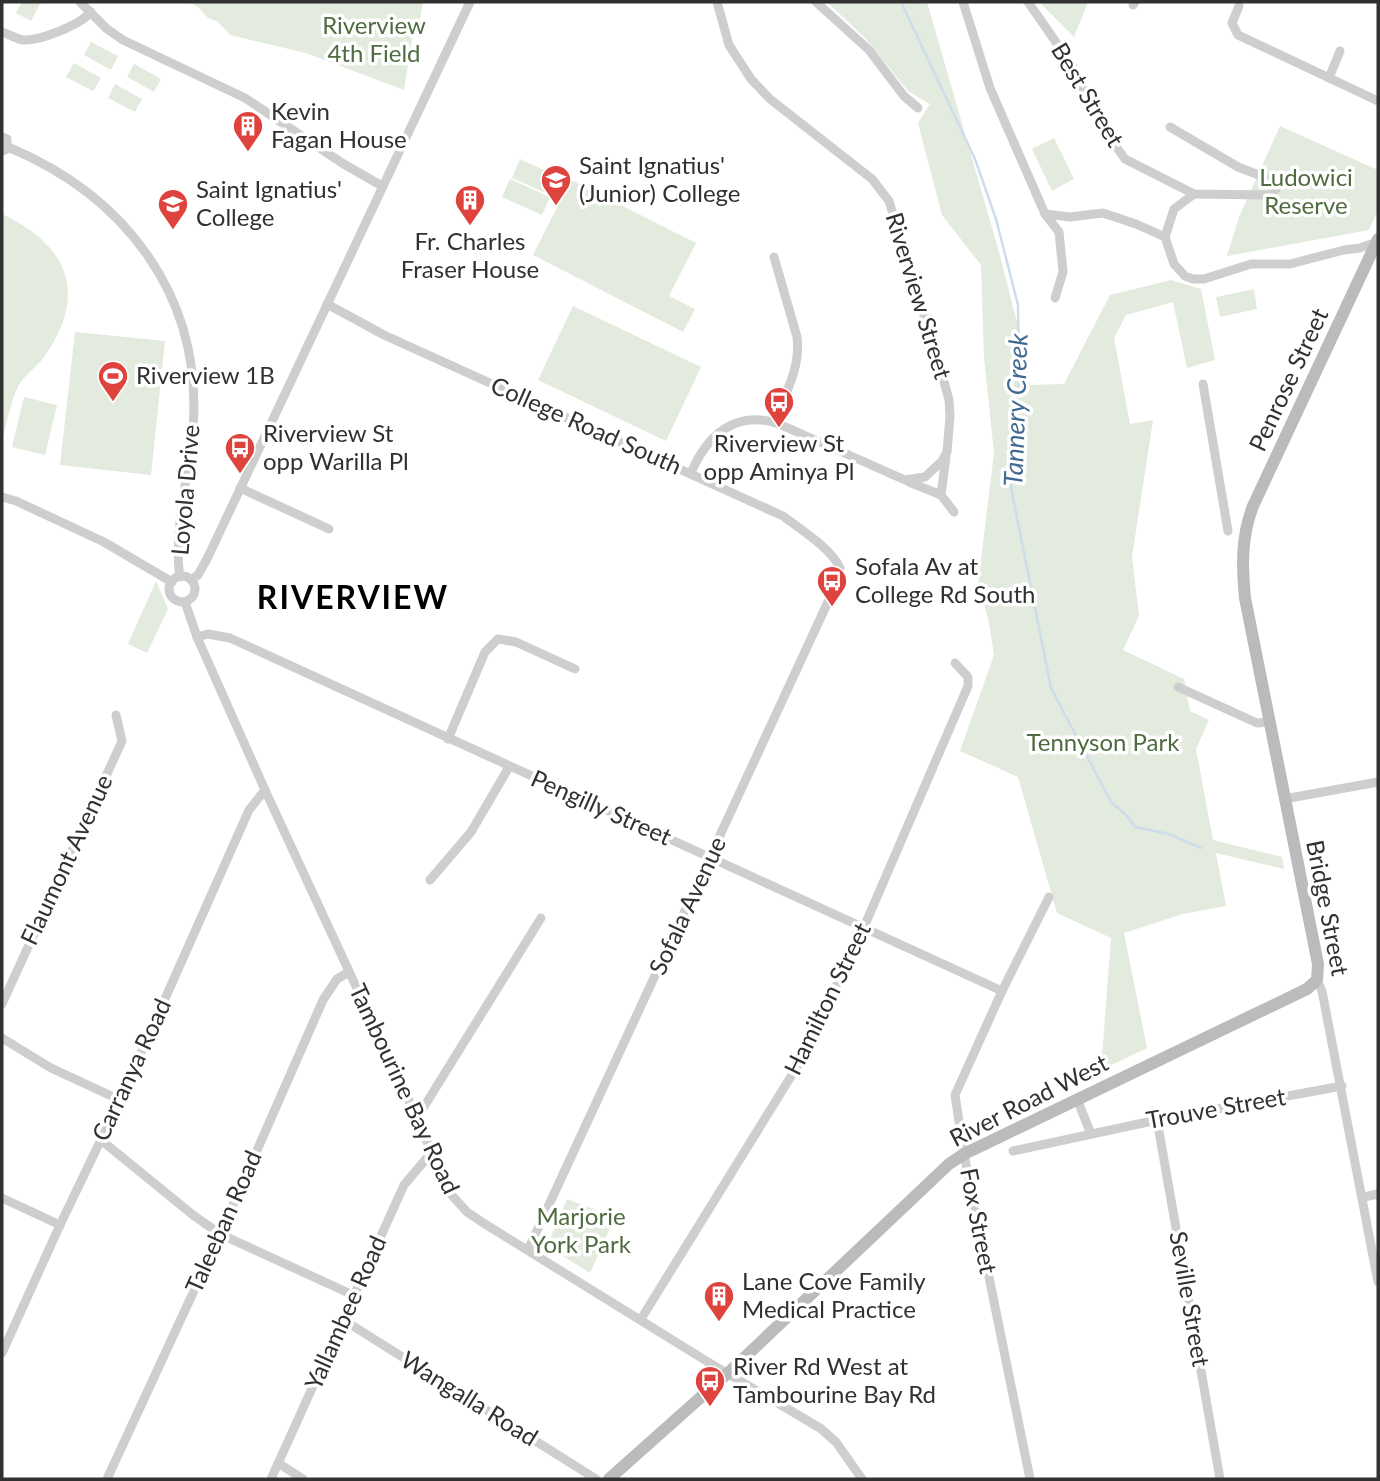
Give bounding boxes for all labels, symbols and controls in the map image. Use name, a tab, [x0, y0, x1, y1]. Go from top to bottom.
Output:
park label: Riverview 4th Field	[322, 10, 426, 67]
street label: Best Street	[1046, 37, 1131, 152]
place label: Kevin Fagan House	[271, 96, 407, 153]
building icon: Kevin Fagan House	[231, 109, 265, 153]
place label: Saint Ignatius' (Junior) College	[579, 150, 741, 207]
park label: Ludowici Reserve	[1259, 162, 1353, 219]
school or university icon: Saint Ignatius' (Junior) College	[539, 163, 573, 207]
place label: Saint Ignatius' College	[196, 174, 342, 231]
building icon: Fr. Charles Fraser House	[453, 183, 487, 227]
school or university icon: Saint Ignatius' College	[156, 187, 190, 231]
street label: Riverview Street	[880, 209, 959, 383]
place label: Fr. Charles Fraser House	[401, 226, 539, 283]
street label: Penrose Street	[1242, 303, 1334, 455]
water label: Tannery Creek	[996, 332, 1034, 487]
sports icon: Riverview 1B	[96, 359, 130, 403]
place label: Riverview 1B	[136, 360, 275, 389]
street label: College Road South	[487, 370, 687, 480]
bus stop icon: Riverview St opp Aminya Pl	[762, 385, 796, 429]
place label: Riverview St opp Warilla Pl	[263, 418, 409, 475]
street label: Loyola Drive	[164, 423, 205, 557]
place label: Riverview St opp Aminya Pl	[704, 428, 854, 485]
bus stop icon: Riverview St opp Warilla Pl	[223, 431, 257, 475]
place label: Sofala Av at College Rd South	[855, 551, 1035, 608]
bus stop icon: Sofala Av at College Rd South	[815, 564, 849, 608]
district label: RIVERVIEW	[257, 577, 449, 616]
park label: Tennyson Park	[1027, 727, 1180, 756]
street label: Pengilly Street	[527, 763, 677, 851]
street label: Flaumont Avenue	[14, 770, 118, 949]
street label: Sofala Avenue	[642, 832, 731, 979]
street label: Bridge Street	[1301, 837, 1356, 978]
street label: Hamilton Street	[777, 917, 876, 1079]
street label: Tambourine Bay Road	[344, 979, 467, 1198]
street label: Carranya Road	[85, 994, 176, 1145]
street label: River Road West	[944, 1047, 1113, 1152]
street label: Trouve Street	[1144, 1081, 1288, 1134]
street label: Taleeban Road	[178, 1146, 267, 1297]
street label: Fox Street	[955, 1165, 1004, 1276]
park label: Marjorie York Park	[531, 1201, 632, 1258]
street label: Seville Street	[1164, 1229, 1217, 1369]
street label: Yallambee Road	[298, 1231, 392, 1394]
place label: Lane Cove Family Medical Practice	[742, 1266, 926, 1323]
building icon: Lane Cove Family Medical Practice	[702, 1279, 736, 1323]
street label: Wangalla Road	[396, 1344, 544, 1451]
place label: River Rd West at Tambourine Bay Rd	[733, 1351, 936, 1408]
bus stop icon: River Rd West at Tambourine Bay Rd	[693, 1364, 727, 1408]

